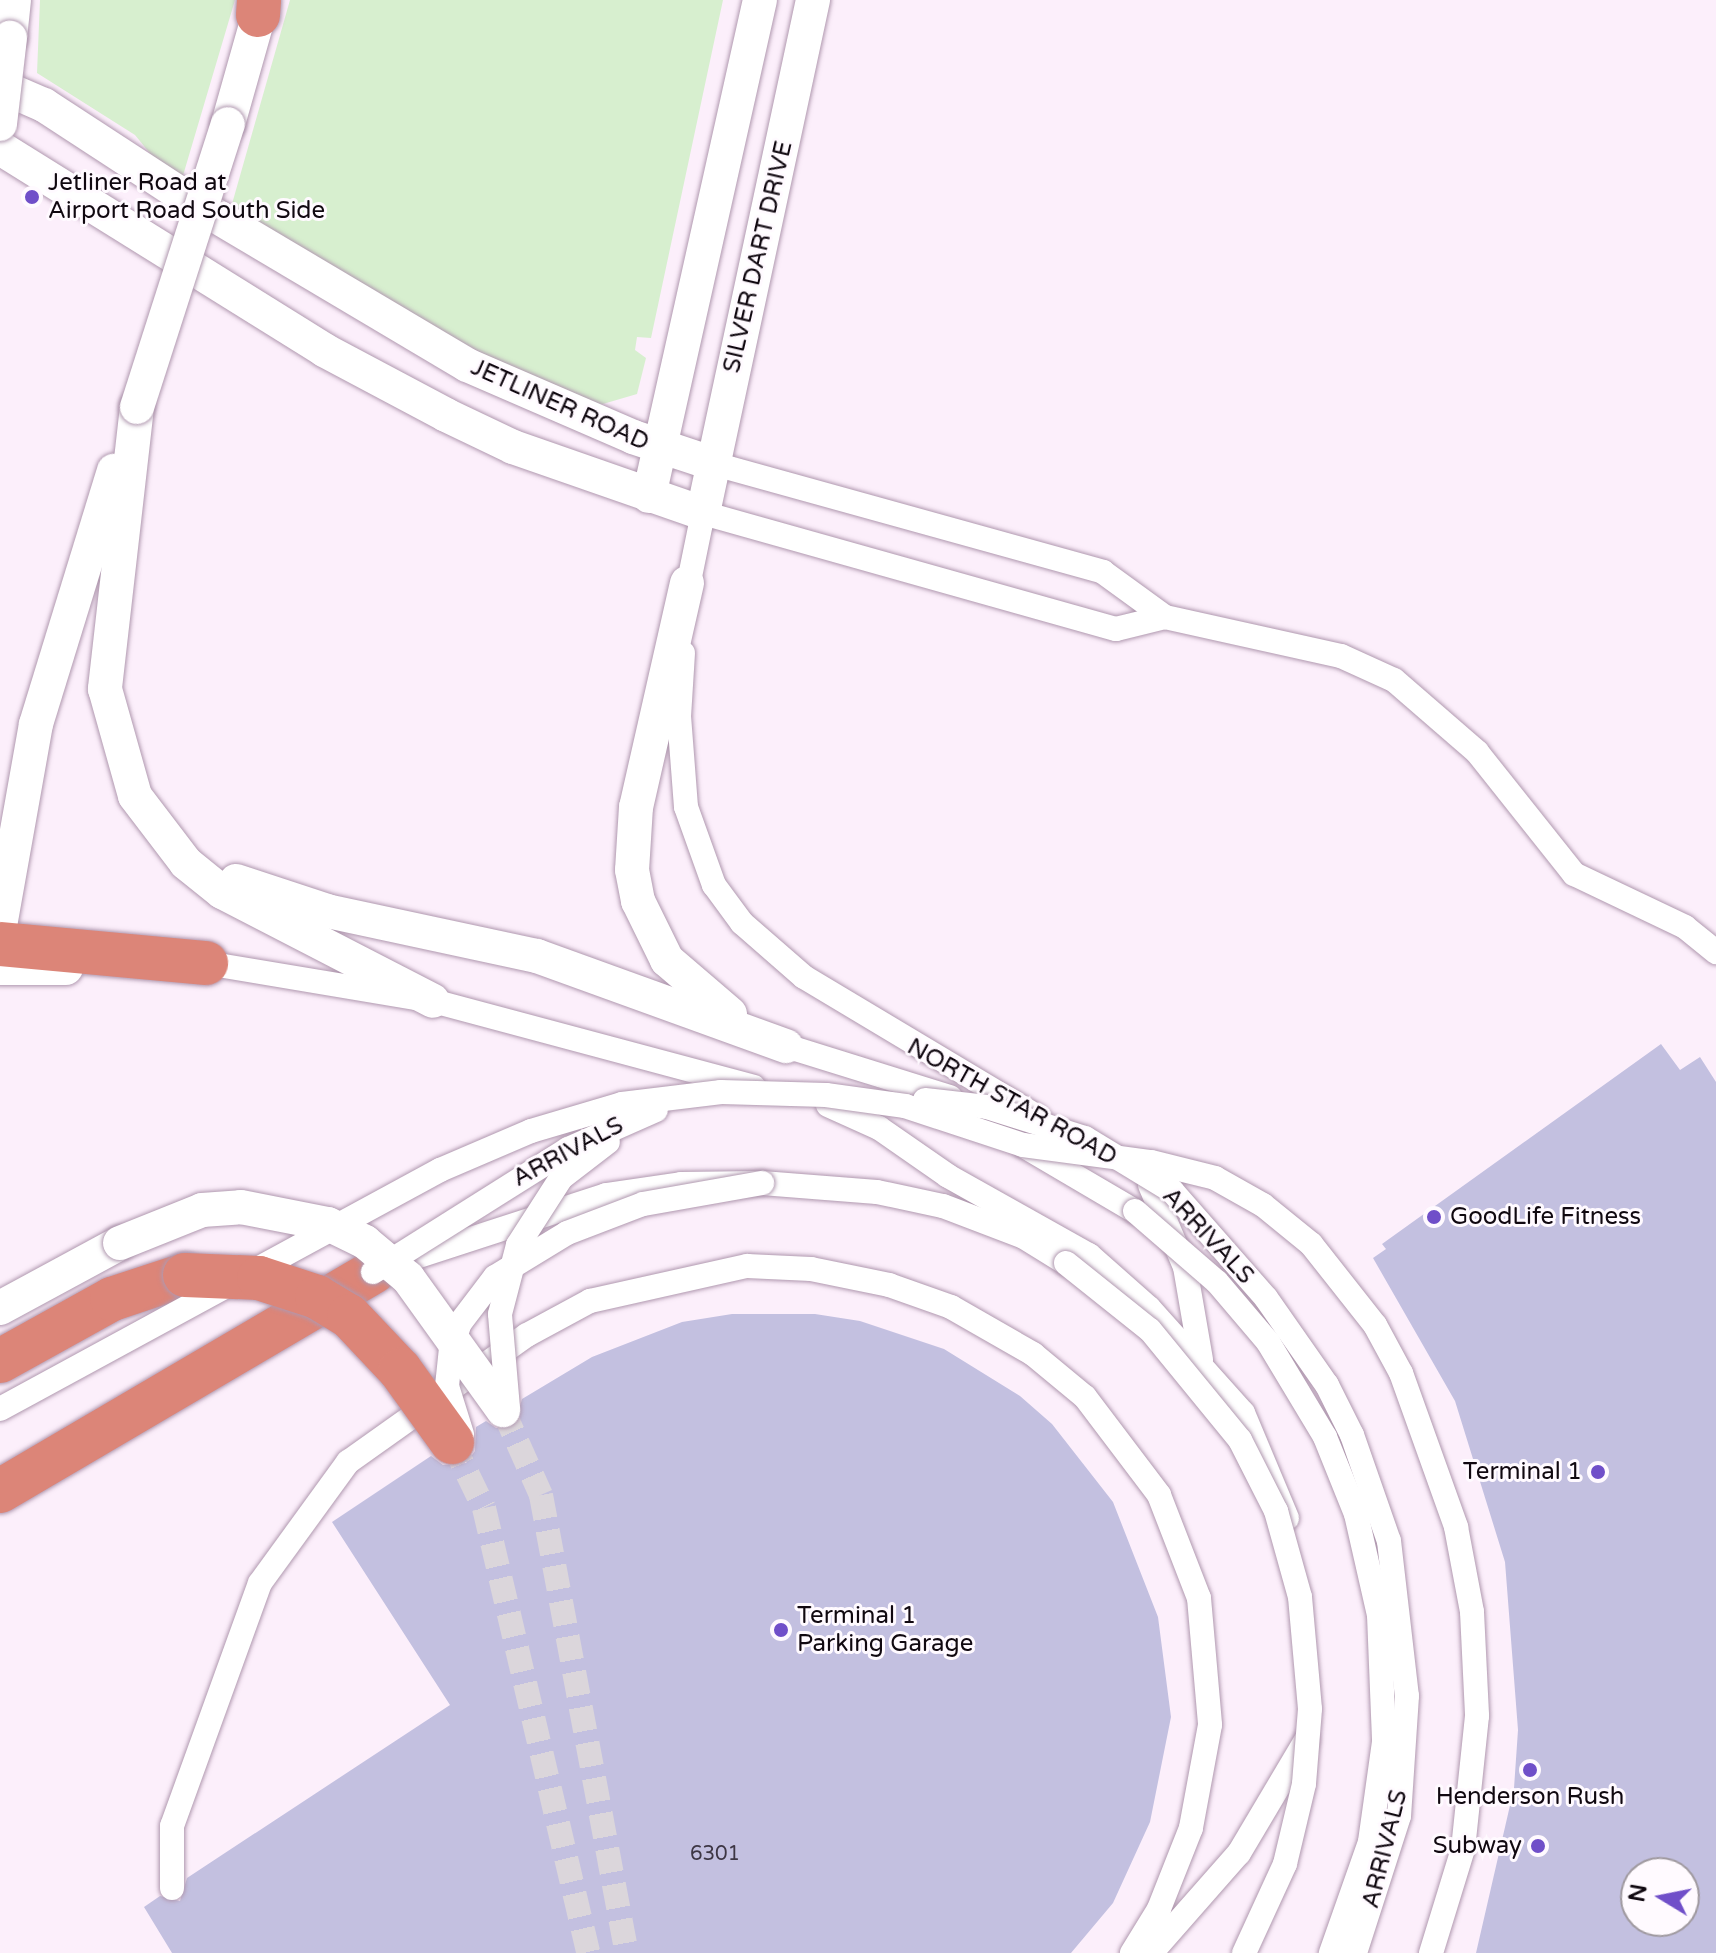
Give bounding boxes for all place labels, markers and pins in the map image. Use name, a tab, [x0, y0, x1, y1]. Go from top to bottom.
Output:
place label: Jetliner Road at Airport Road South Side	[48, 169, 325, 225]
marker: Jetliner Road at Airport Road South Side	[23, 188, 41, 206]
place label: GoodLife Fitness	[1450, 1203, 1641, 1231]
marker: GoodLife Fitness	[1425, 1208, 1443, 1226]
place label: Terminal 1	[1463, 1458, 1582, 1486]
marker: Terminal 1	[1589, 1463, 1607, 1481]
place label: Terminal 1 Parking Garage	[797, 1602, 973, 1658]
marker: Terminal 1 Parking Garage	[772, 1621, 790, 1639]
marker: Henderson Rush	[1521, 1761, 1539, 1779]
place label: Henderson Rush	[1436, 1783, 1624, 1811]
place label: Subway	[1433, 1832, 1522, 1860]
marker: Subway	[1529, 1837, 1547, 1855]

